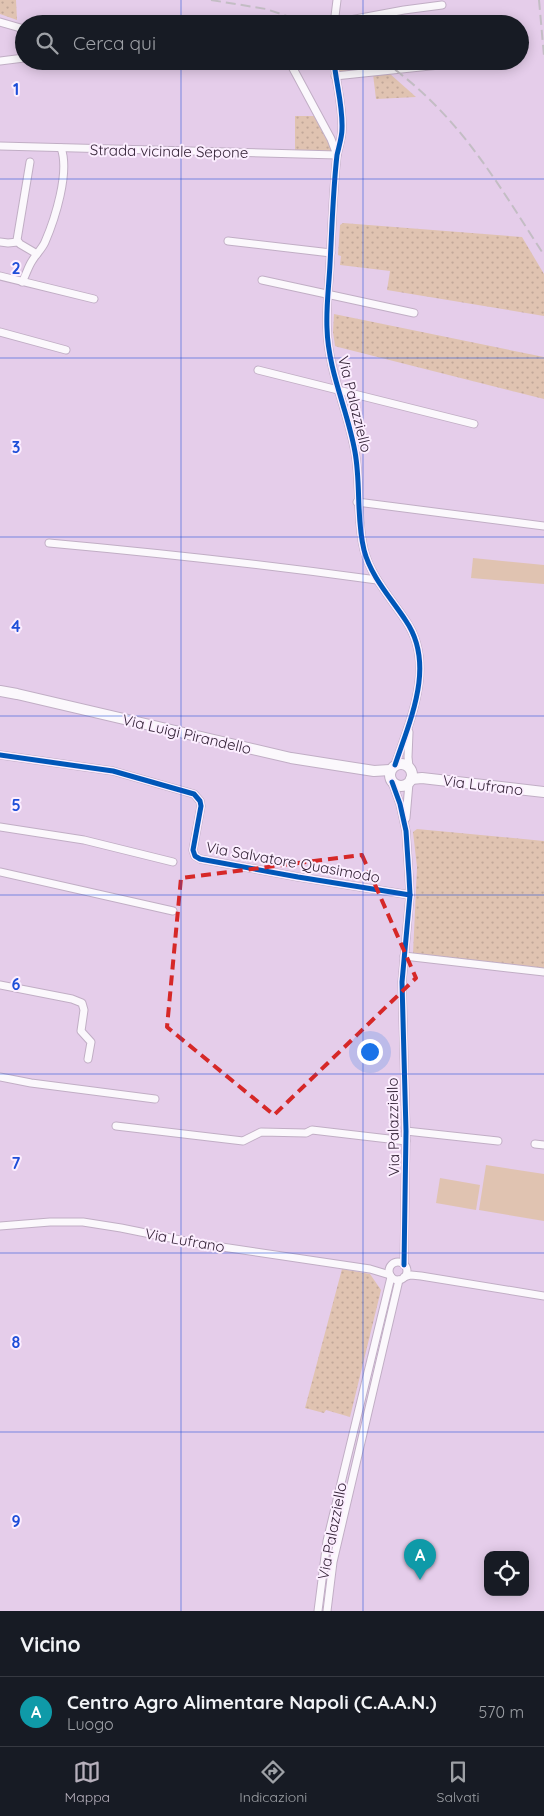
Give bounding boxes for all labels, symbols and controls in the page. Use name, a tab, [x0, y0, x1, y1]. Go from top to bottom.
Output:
search box	[15, 15, 529, 70]
icon: search	[33, 29, 61, 57]
text: Cerca qui	[73, 31, 156, 55]
text: 1	[13, 79, 19, 99]
street label: Strada vicinale Sepone	[90, 140, 248, 162]
text: 2	[11, 258, 21, 278]
street label: Via Palazziello	[334, 354, 376, 454]
text: 3	[12, 437, 20, 457]
text: 4	[11, 616, 21, 636]
street label: Via Luigi Pirandello	[121, 710, 253, 758]
street label: Via Lufrano	[442, 771, 524, 799]
text: 5	[11, 795, 21, 815]
street label: Via Salvatore Quasimodo	[204, 837, 382, 887]
text: 6	[12, 974, 21, 994]
your location	[357, 1039, 383, 1065]
street label: Via Palazziello	[383, 1077, 403, 1177]
text: 7	[12, 1153, 21, 1173]
street label: Via Lufrano	[144, 1224, 226, 1256]
text: 8	[12, 1332, 21, 1352]
street label: Via Palazziello	[313, 1481, 351, 1581]
text: 9	[11, 1511, 21, 1531]
pin: A	[404, 1539, 436, 1580]
map controls	[484, 1551, 529, 1596]
button: locate	[484, 1551, 529, 1596]
text: Vicino	[20, 1631, 81, 1657]
text: Centro Agro Alimentare Napoli (C.A.A.N.)	[67, 1690, 437, 1714]
text: A	[31, 1702, 41, 1722]
text: 570 m	[479, 1702, 524, 1722]
text: Luogo	[67, 1714, 114, 1734]
tab: Mappa	[65, 1758, 110, 1806]
tab: Indicazioni	[239, 1758, 307, 1806]
tab: Salvati	[437, 1758, 479, 1806]

